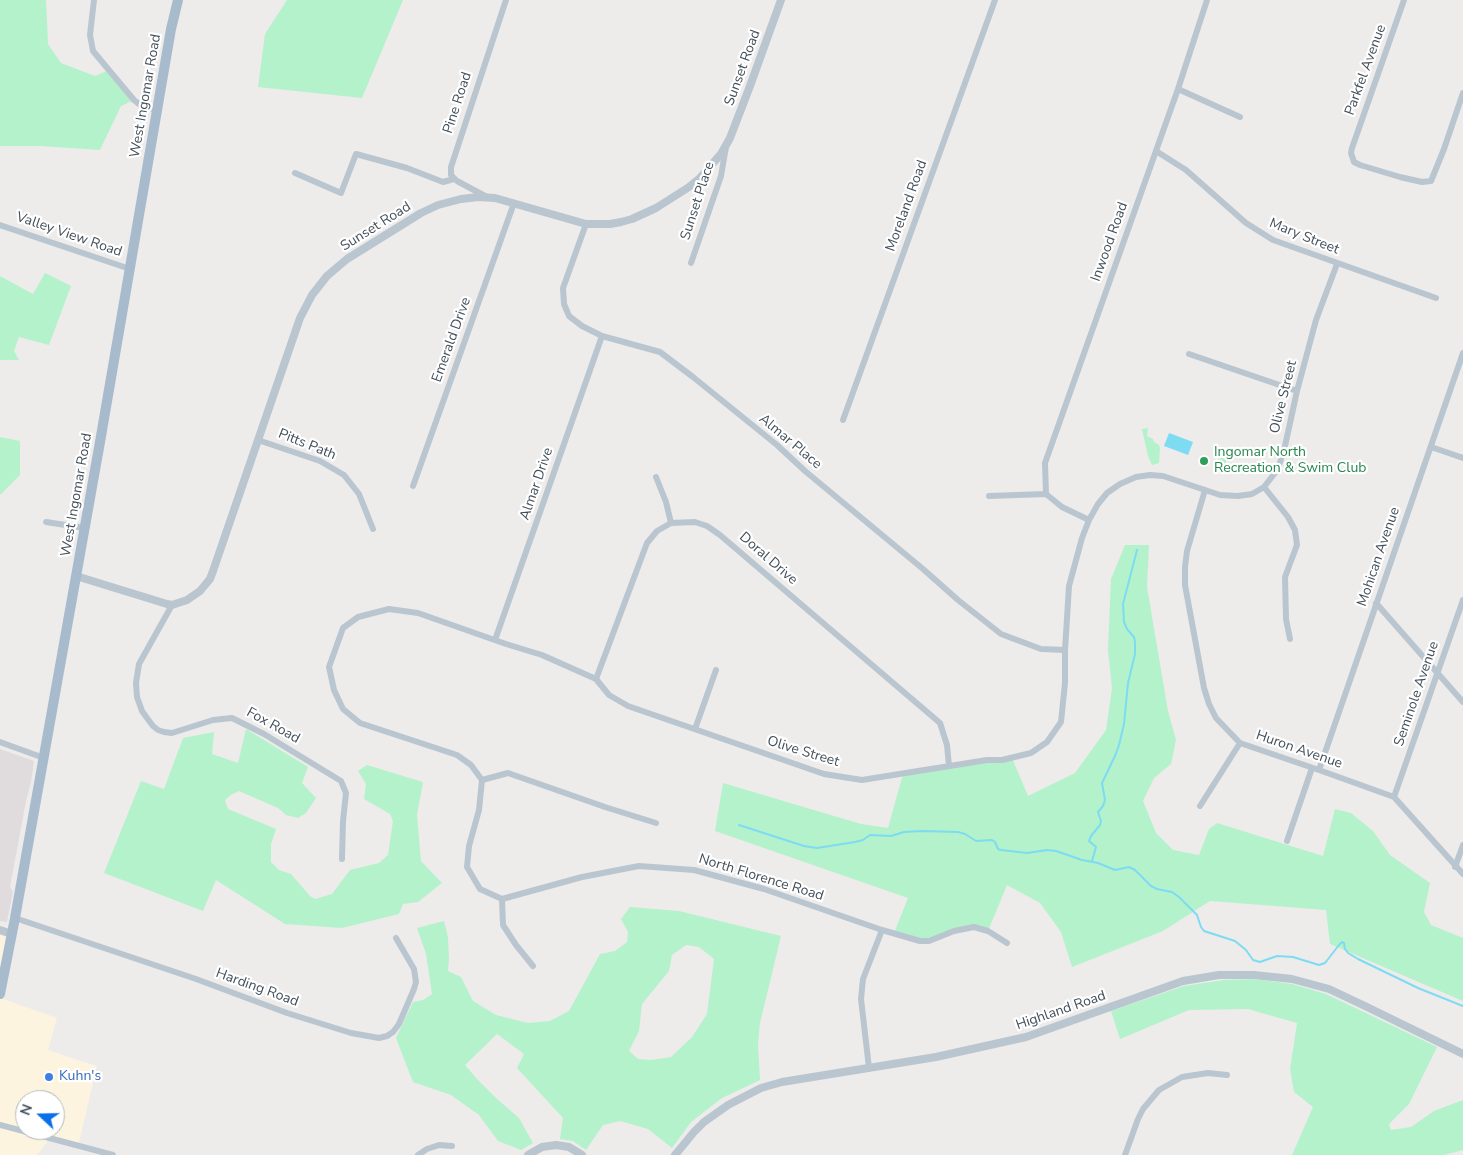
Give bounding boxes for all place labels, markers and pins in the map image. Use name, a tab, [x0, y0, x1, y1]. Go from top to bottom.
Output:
place label: Ingomar North Recreation & Swim Club	[1214, 445, 1366, 478]
marker: Ingomar North Recreation & Swim Club	[1198, 455, 1210, 467]
place label: Kuhn's	[59, 1069, 101, 1085]
marker: Kuhn's	[43, 1071, 55, 1083]

